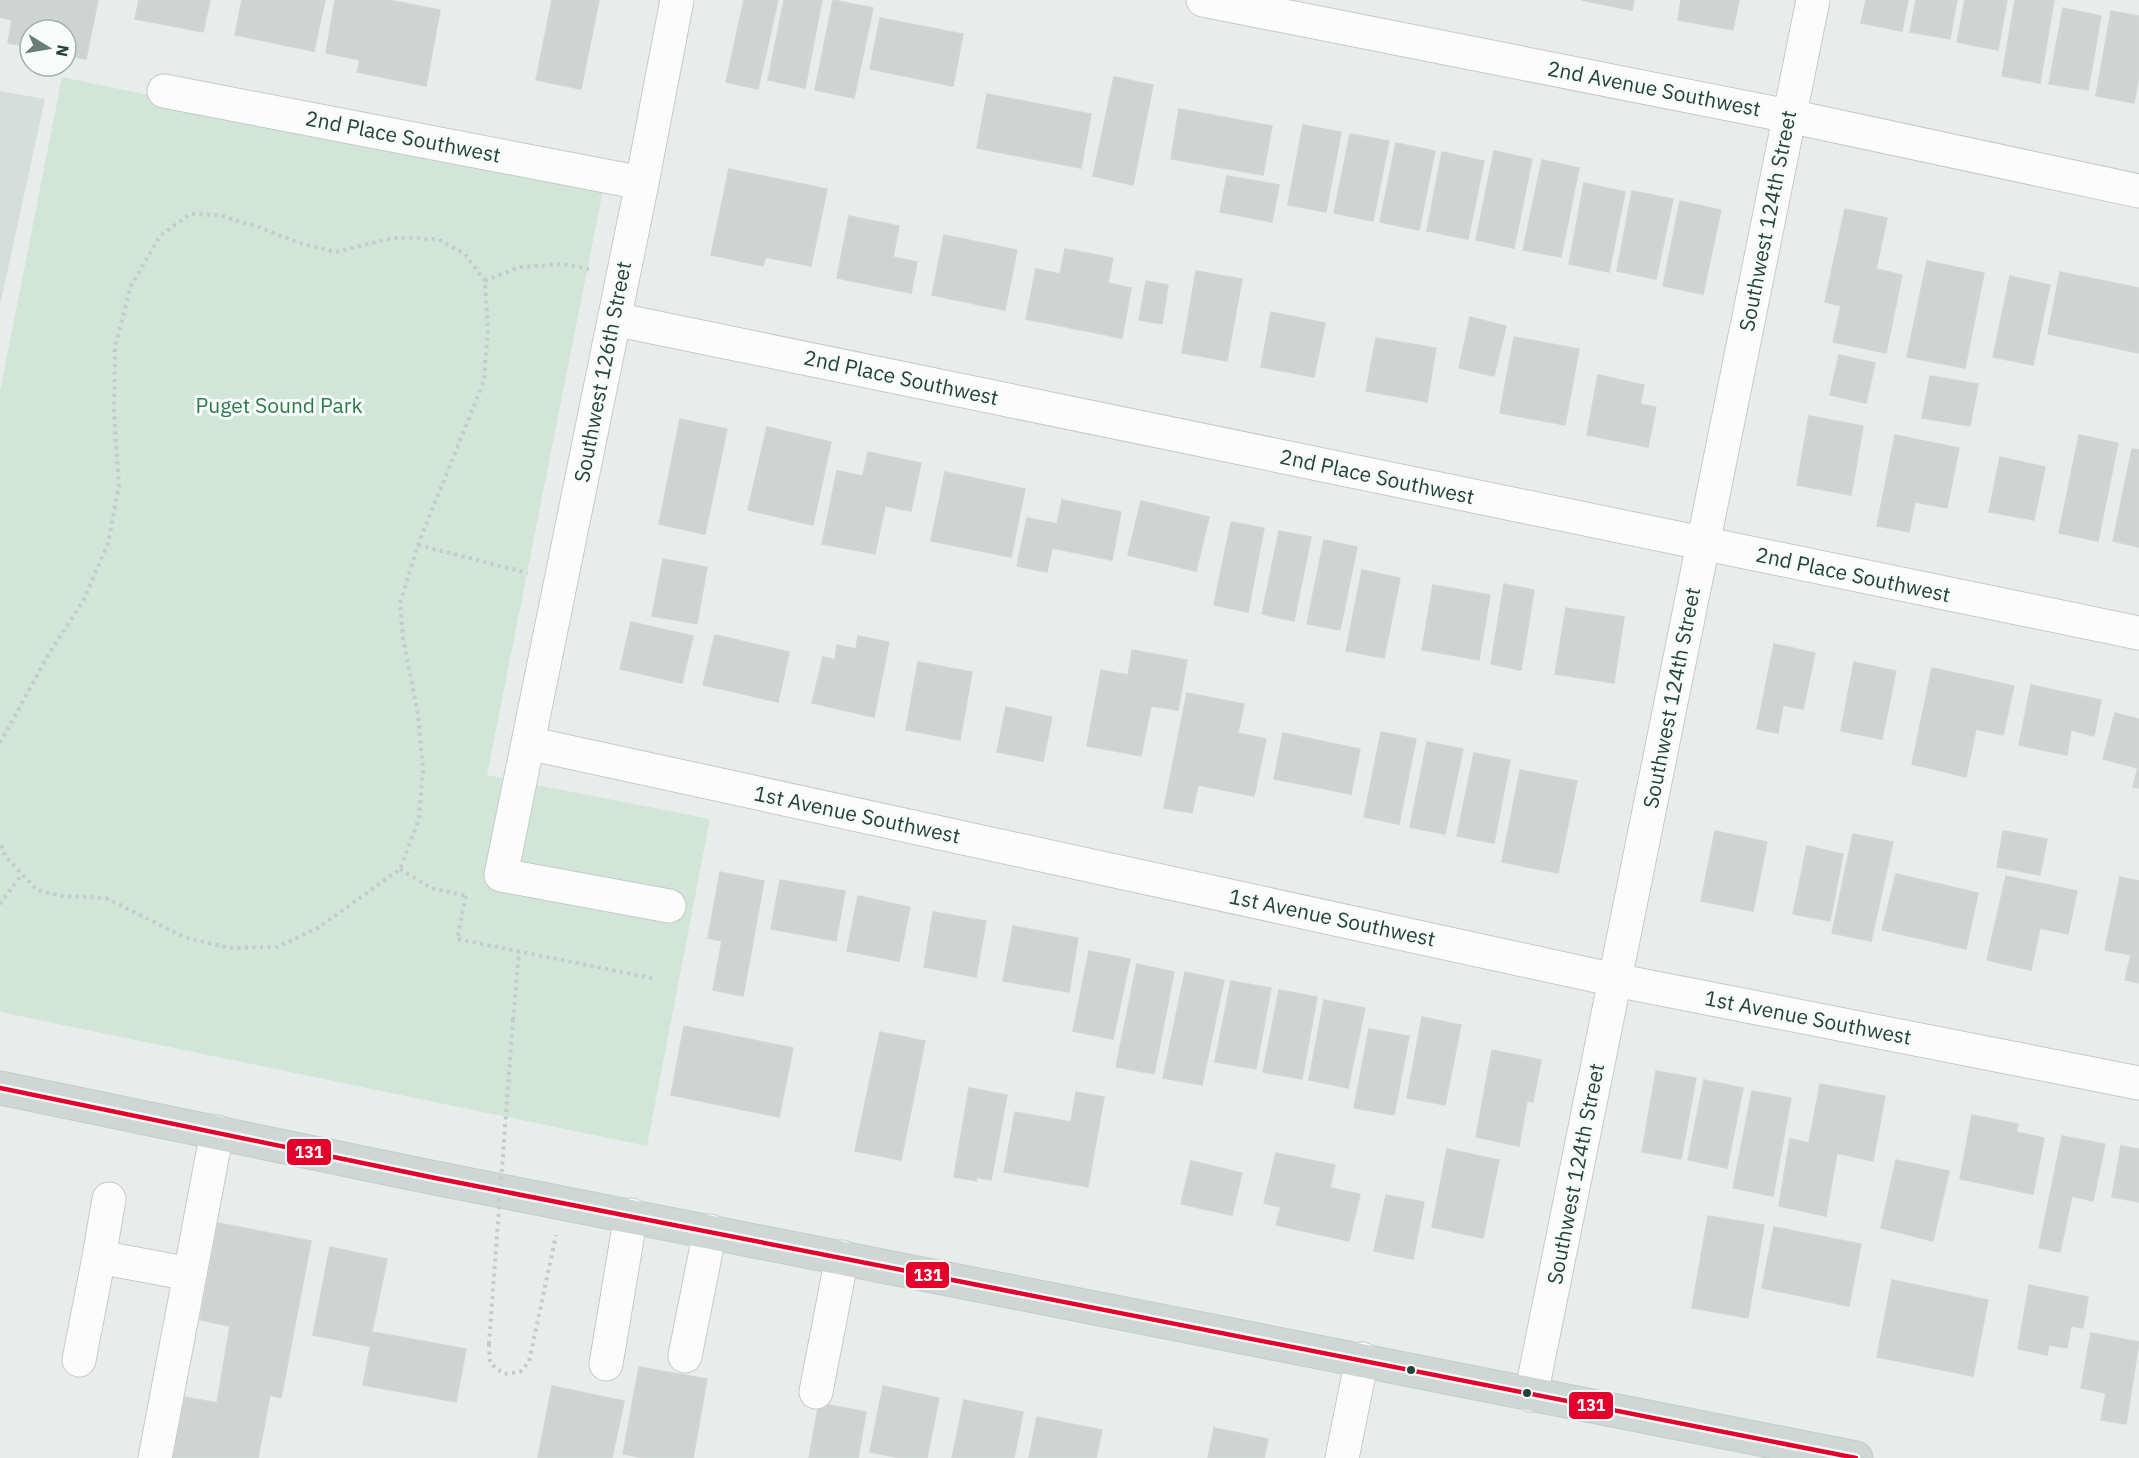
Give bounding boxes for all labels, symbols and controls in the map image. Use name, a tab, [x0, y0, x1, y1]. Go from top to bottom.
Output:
north arrow	[18, 18, 78, 78]
text: N	[52, 43, 74, 58]
street label: 2nd Avenue Southwest	[1545, 54, 1763, 122]
street label: 2nd Place Southwest	[303, 103, 503, 169]
street label: Southwest 124th Street	[1732, 108, 1802, 334]
street label: Southwest 126th Street	[567, 259, 637, 485]
street label: 2nd Place Southwest	[801, 343, 1001, 411]
park label: Puget Sound Park	[196, 391, 362, 419]
street label: 2nd Place Southwest	[1277, 442, 1477, 510]
street label: 2nd Place Southwest	[1753, 540, 1953, 608]
street label: Southwest 124th Street	[1636, 585, 1706, 811]
street label: 1st Avenue Southwest	[752, 778, 963, 850]
street label: 1st Avenue Southwest	[1227, 881, 1438, 953]
street label: 1st Avenue Southwest	[1702, 983, 1914, 1051]
street label: Southwest 124th Street	[1540, 1061, 1610, 1287]
line badge: 131	[286, 1138, 332, 1166]
text: 131	[295, 1142, 324, 1162]
line badge: 131	[905, 1261, 950, 1289]
text: 131	[914, 1265, 943, 1285]
unlabelled marker	[1405, 1364, 1417, 1376]
unlabelled marker	[1521, 1387, 1533, 1399]
line badge: 131	[1568, 1391, 1614, 1420]
text: 131	[1577, 1395, 1606, 1415]

